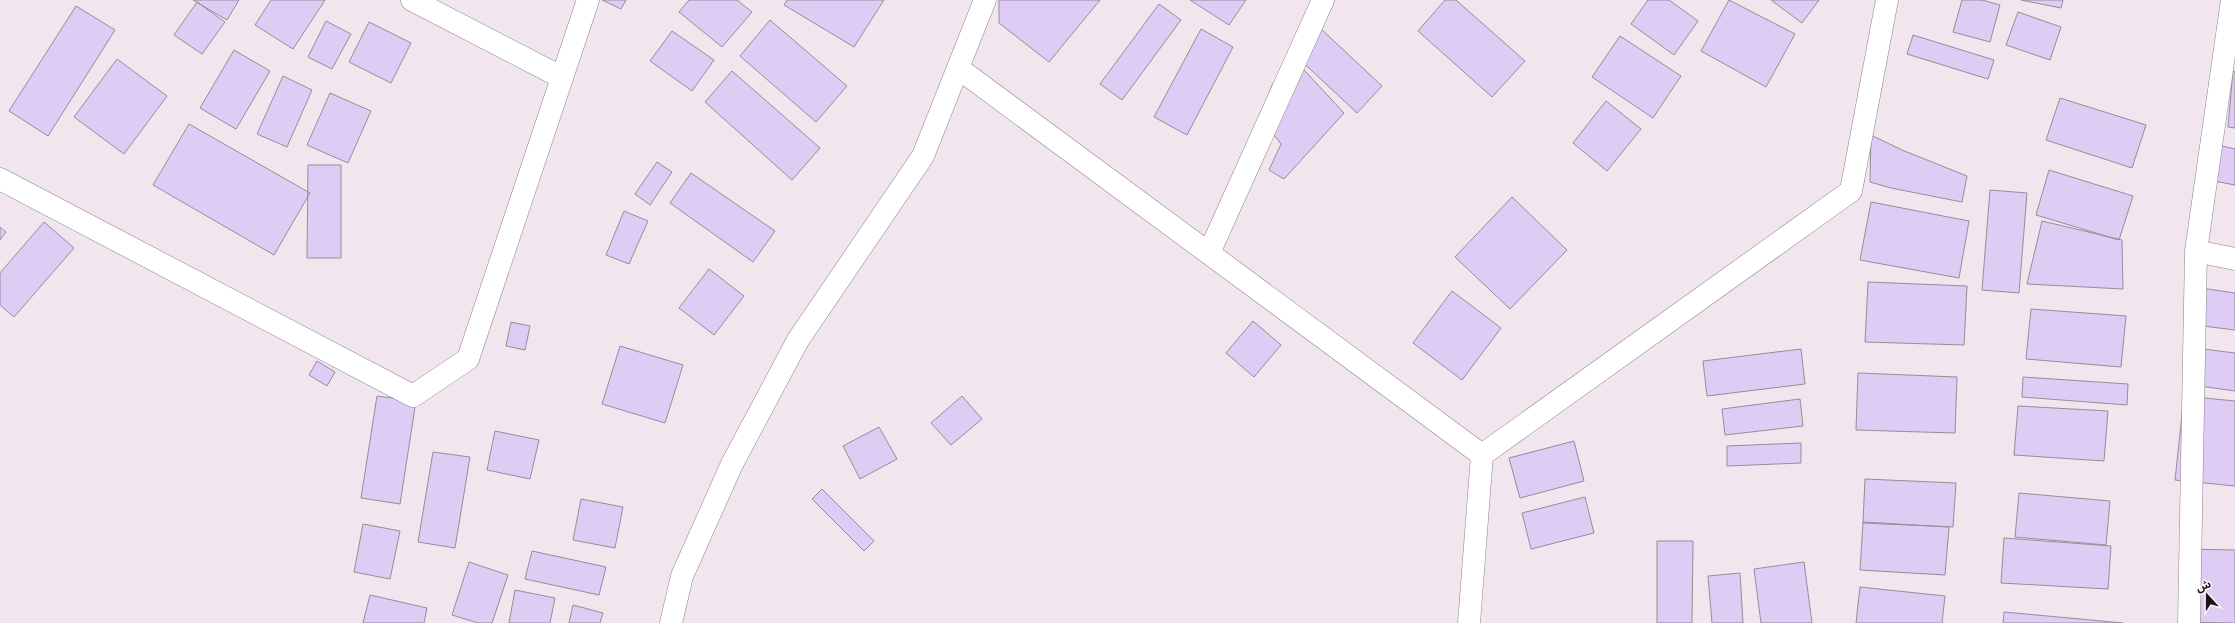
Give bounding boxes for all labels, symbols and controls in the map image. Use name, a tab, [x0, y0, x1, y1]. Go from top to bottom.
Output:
north arrow	[2187, 575, 2227, 615]
text: ش	[2194, 576, 2213, 595]

